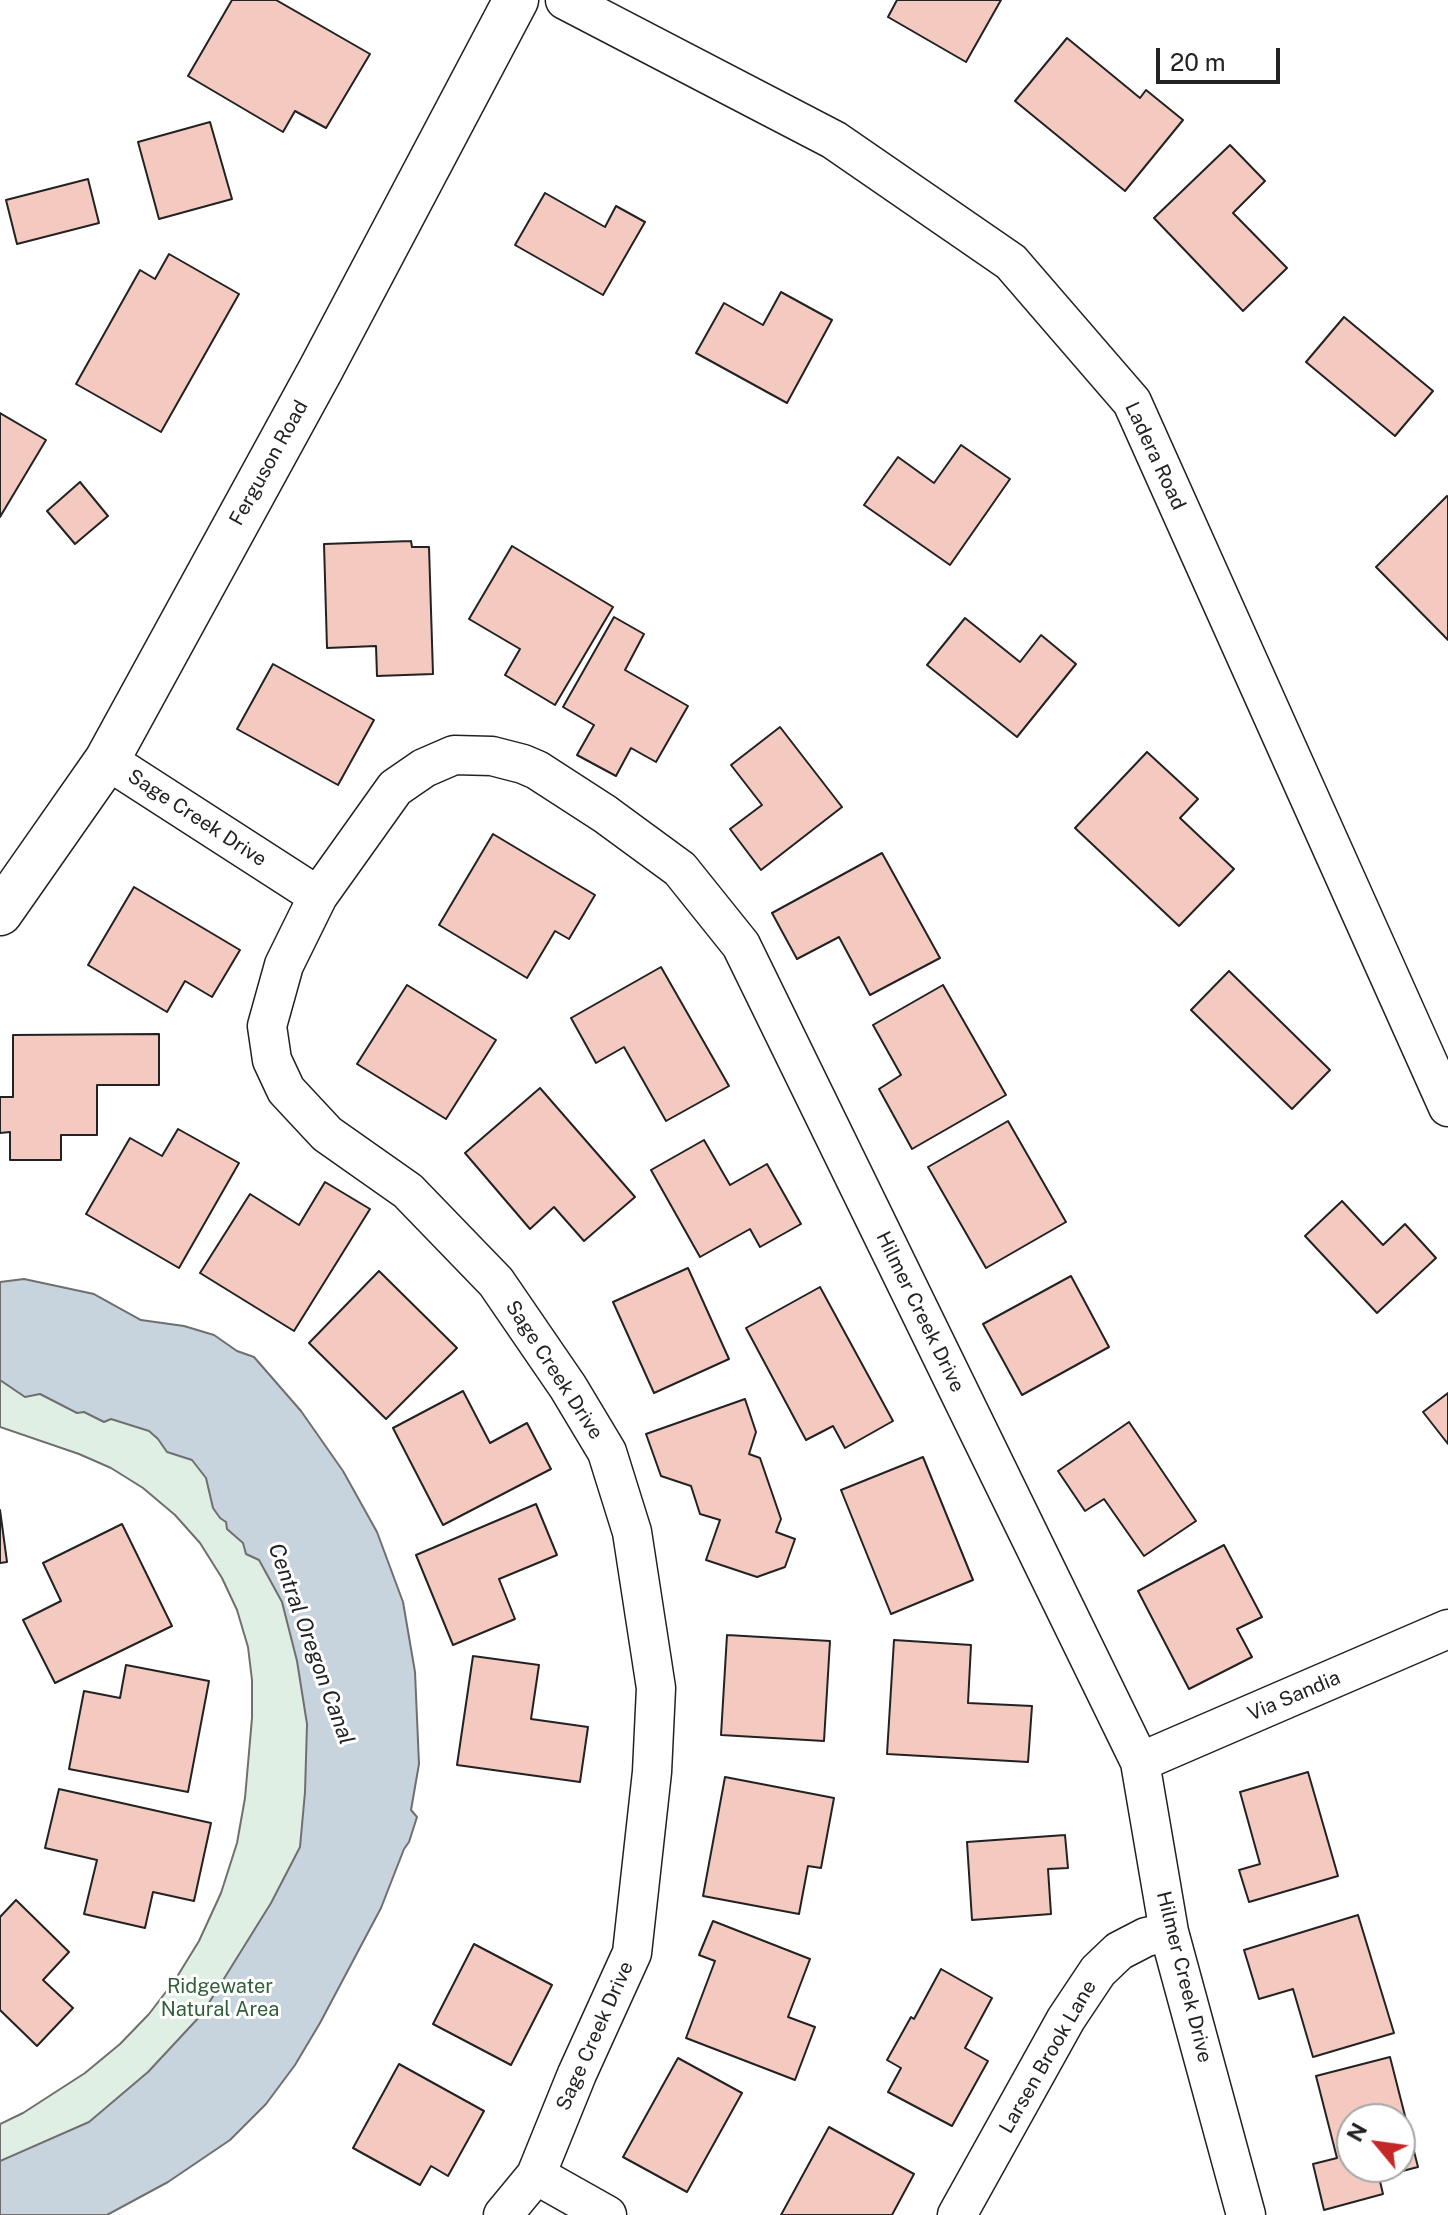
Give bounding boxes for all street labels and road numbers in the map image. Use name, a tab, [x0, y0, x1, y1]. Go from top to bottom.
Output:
street label: Ferguson Road	[225, 396, 313, 530]
street label: Ladera Road	[1120, 398, 1190, 514]
street label: Sage Creek Drive	[123, 764, 271, 872]
street label: Hilmer Creek Drive	[871, 1228, 969, 1396]
street label: Sage Creek Drive	[500, 1296, 608, 1444]
street label: Via Sandia	[1244, 1666, 1344, 1726]
street label: Hilmer Creek Drive	[1151, 1889, 1217, 2065]
street label: Sage Creek Drive	[551, 1958, 639, 2114]
street label: Larsen Brook Lane	[994, 1976, 1102, 2138]

